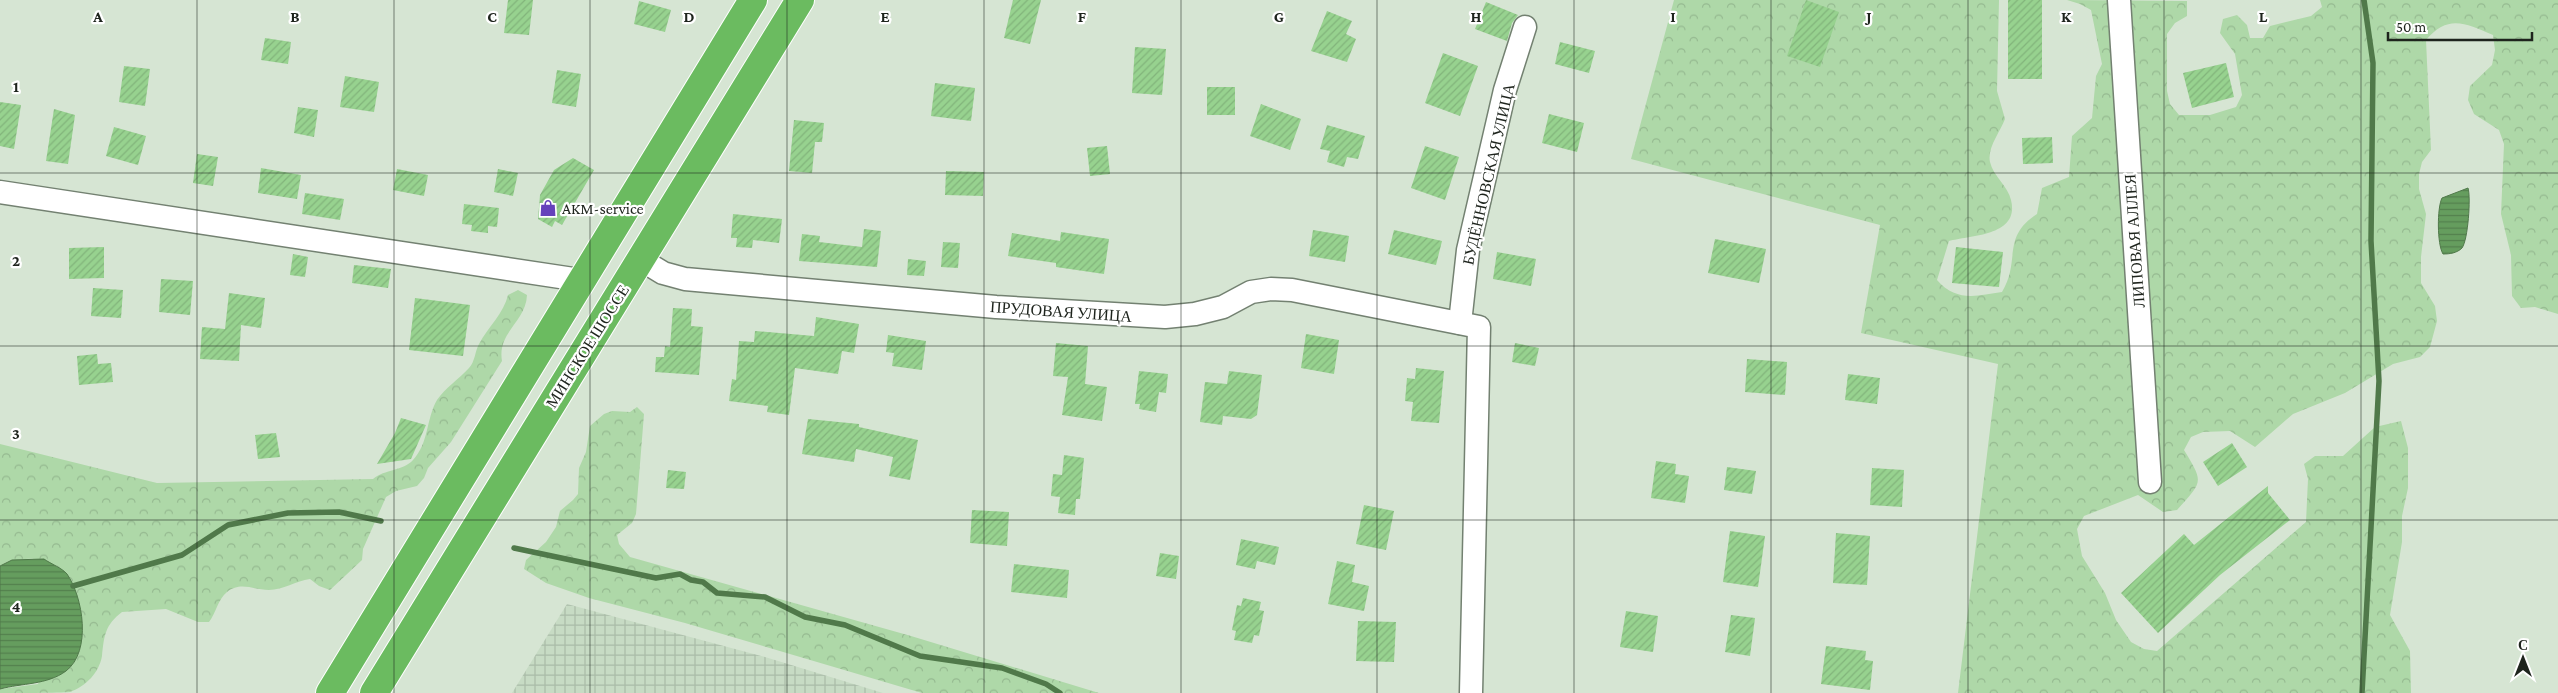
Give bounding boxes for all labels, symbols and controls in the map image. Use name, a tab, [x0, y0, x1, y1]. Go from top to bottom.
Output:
text: A	[92, 8, 103, 25]
text: B	[290, 8, 300, 25]
text: C	[487, 8, 497, 25]
text: D	[683, 8, 695, 25]
text: E	[880, 8, 890, 25]
text: F	[1078, 8, 1087, 25]
text: G	[1274, 8, 1284, 25]
text: H	[1471, 8, 1482, 25]
text: I	[1670, 8, 1676, 25]
text: J	[1864, 8, 1872, 25]
text: K	[2061, 8, 2072, 25]
text: L	[2259, 8, 2268, 25]
scale bar	[2388, 10, 2532, 42]
text: 50 m	[2396, 19, 2426, 35]
text: 1	[13, 78, 19, 95]
street label: БУДЁННОВСКАЯ УЛИЦА	[1459, 81, 1519, 267]
street label: ЛИПОВАЯ АЛЛЕЯ	[2121, 173, 2148, 308]
shop icon: AKM-service	[538, 198, 558, 218]
place label: AKM-service	[562, 200, 644, 217]
text: 2	[12, 252, 20, 269]
street label: МИНСКОЕ ШОССЕ	[543, 282, 632, 411]
street label: ПРУДОВАЯ УЛИЦА	[989, 298, 1133, 326]
text: 3	[12, 425, 20, 442]
text: 4	[12, 598, 21, 615]
north arrow	[2498, 633, 2548, 683]
text: С	[2518, 637, 2528, 653]

